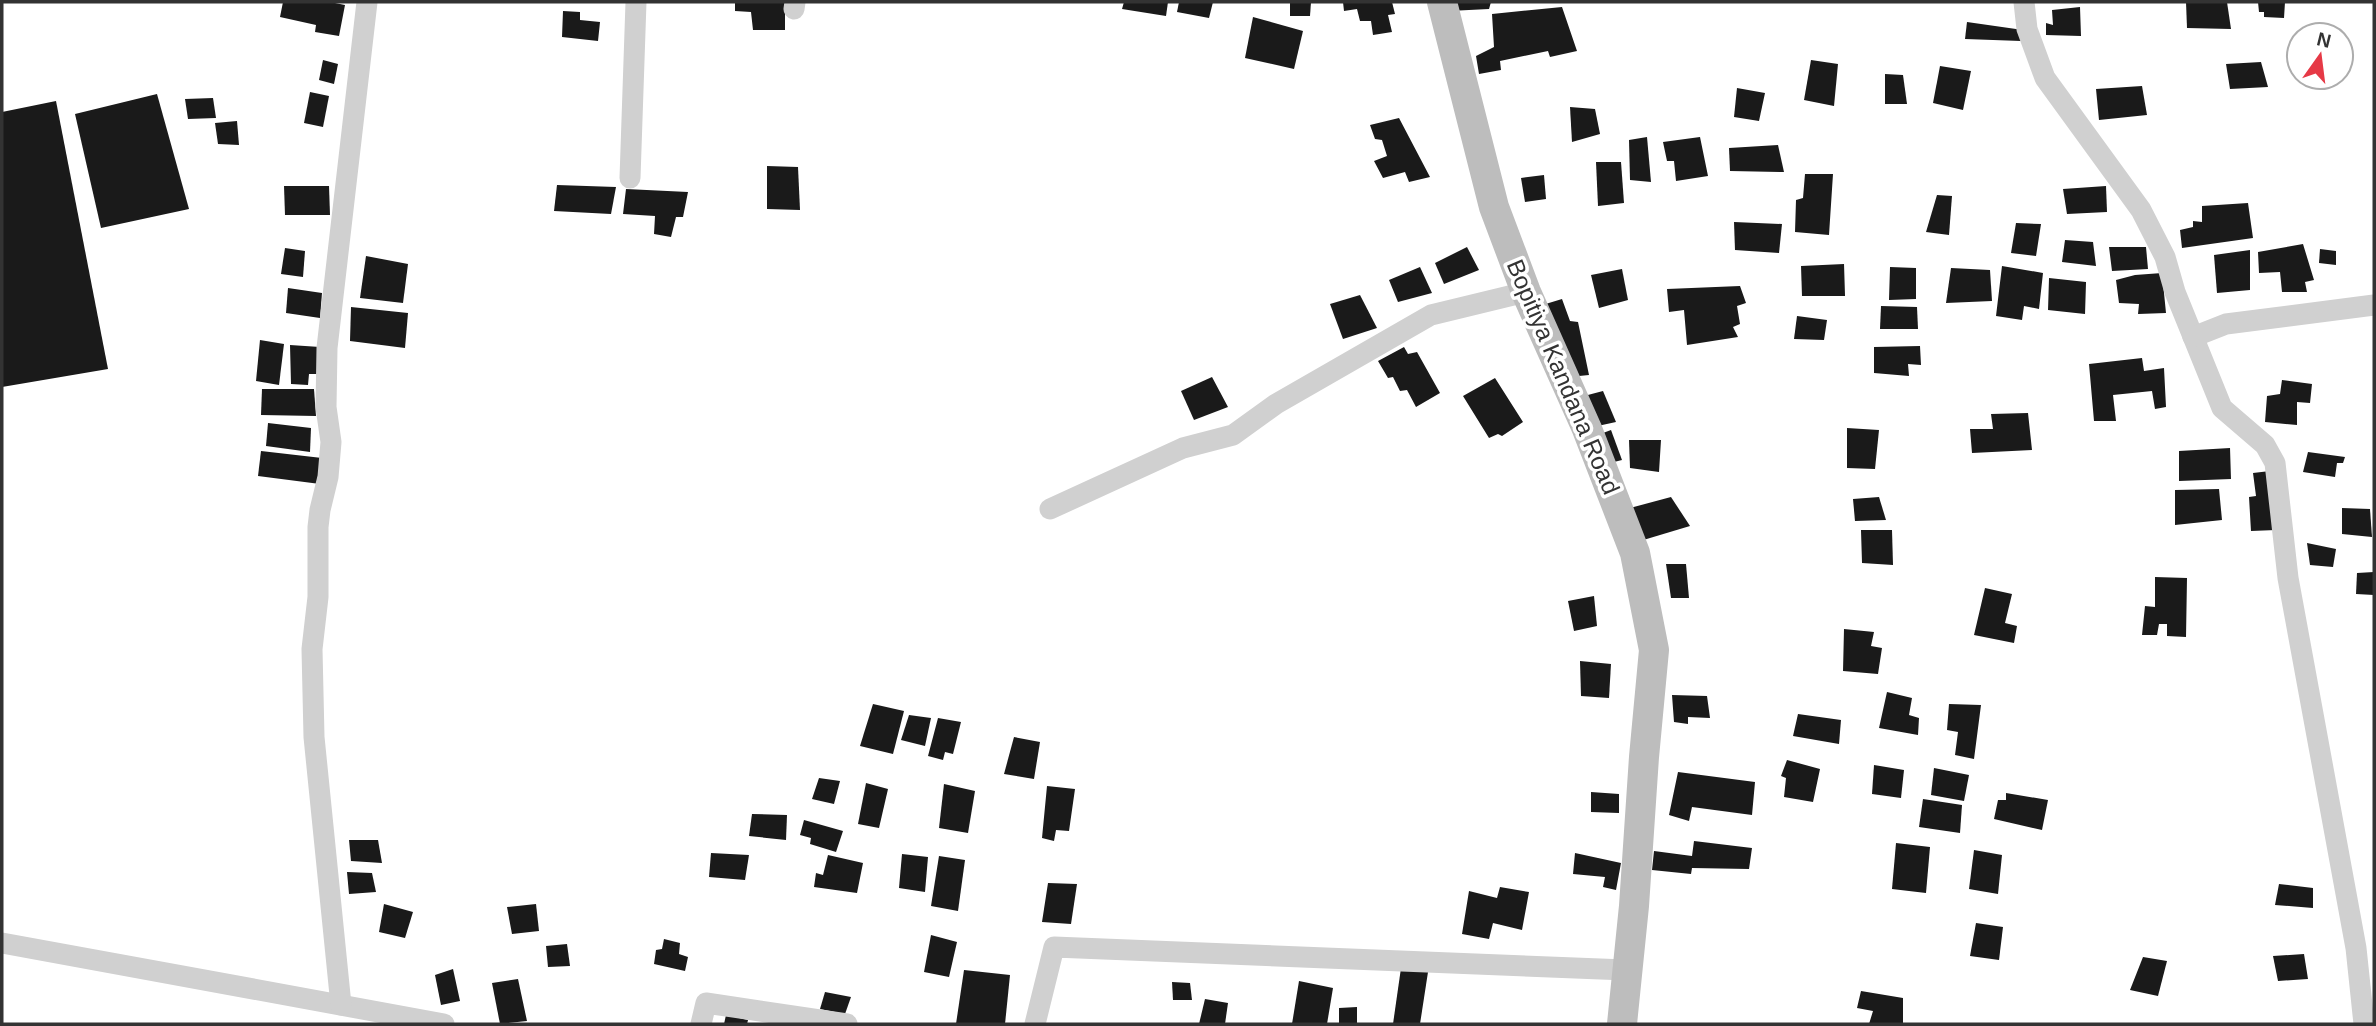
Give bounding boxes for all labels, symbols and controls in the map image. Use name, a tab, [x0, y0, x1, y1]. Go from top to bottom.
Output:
north arrow	[2285, 21, 2355, 91]
text: N	[2315, 28, 2333, 52]
street label: Bopitiya Kandana Road	[1502, 255, 1625, 498]

